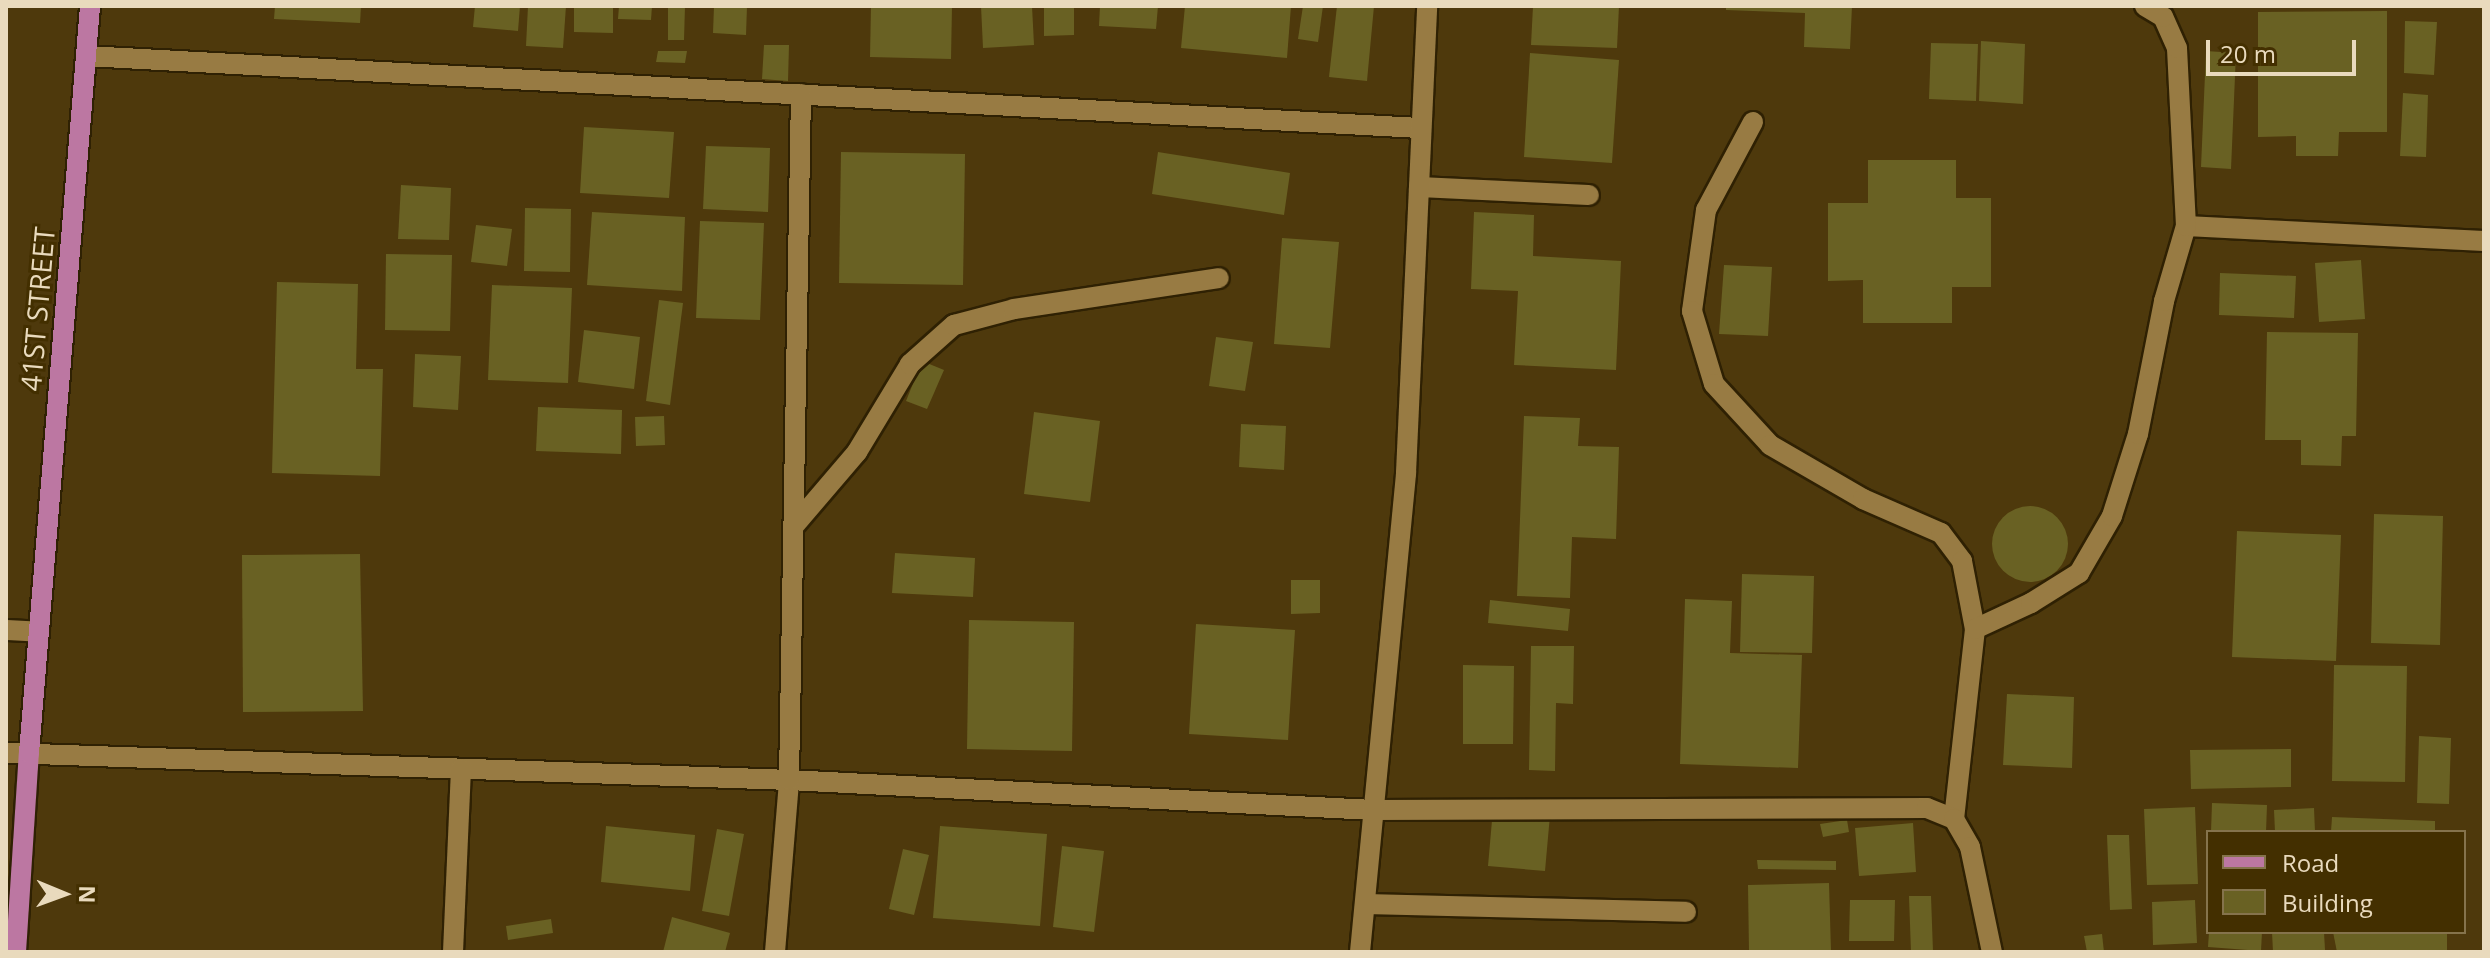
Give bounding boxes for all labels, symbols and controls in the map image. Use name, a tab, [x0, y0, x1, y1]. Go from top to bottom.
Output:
scale bar	[2210, 24, 2360, 74]
text: 20 m	[2220, 37, 2276, 70]
street label: 41ST STREET	[13, 226, 61, 392]
legend	[2206, 830, 2466, 934]
text: Road	[2282, 846, 2339, 879]
north arrow	[24, 854, 104, 934]
text: N	[73, 885, 103, 904]
text: Building	[2282, 886, 2373, 919]

